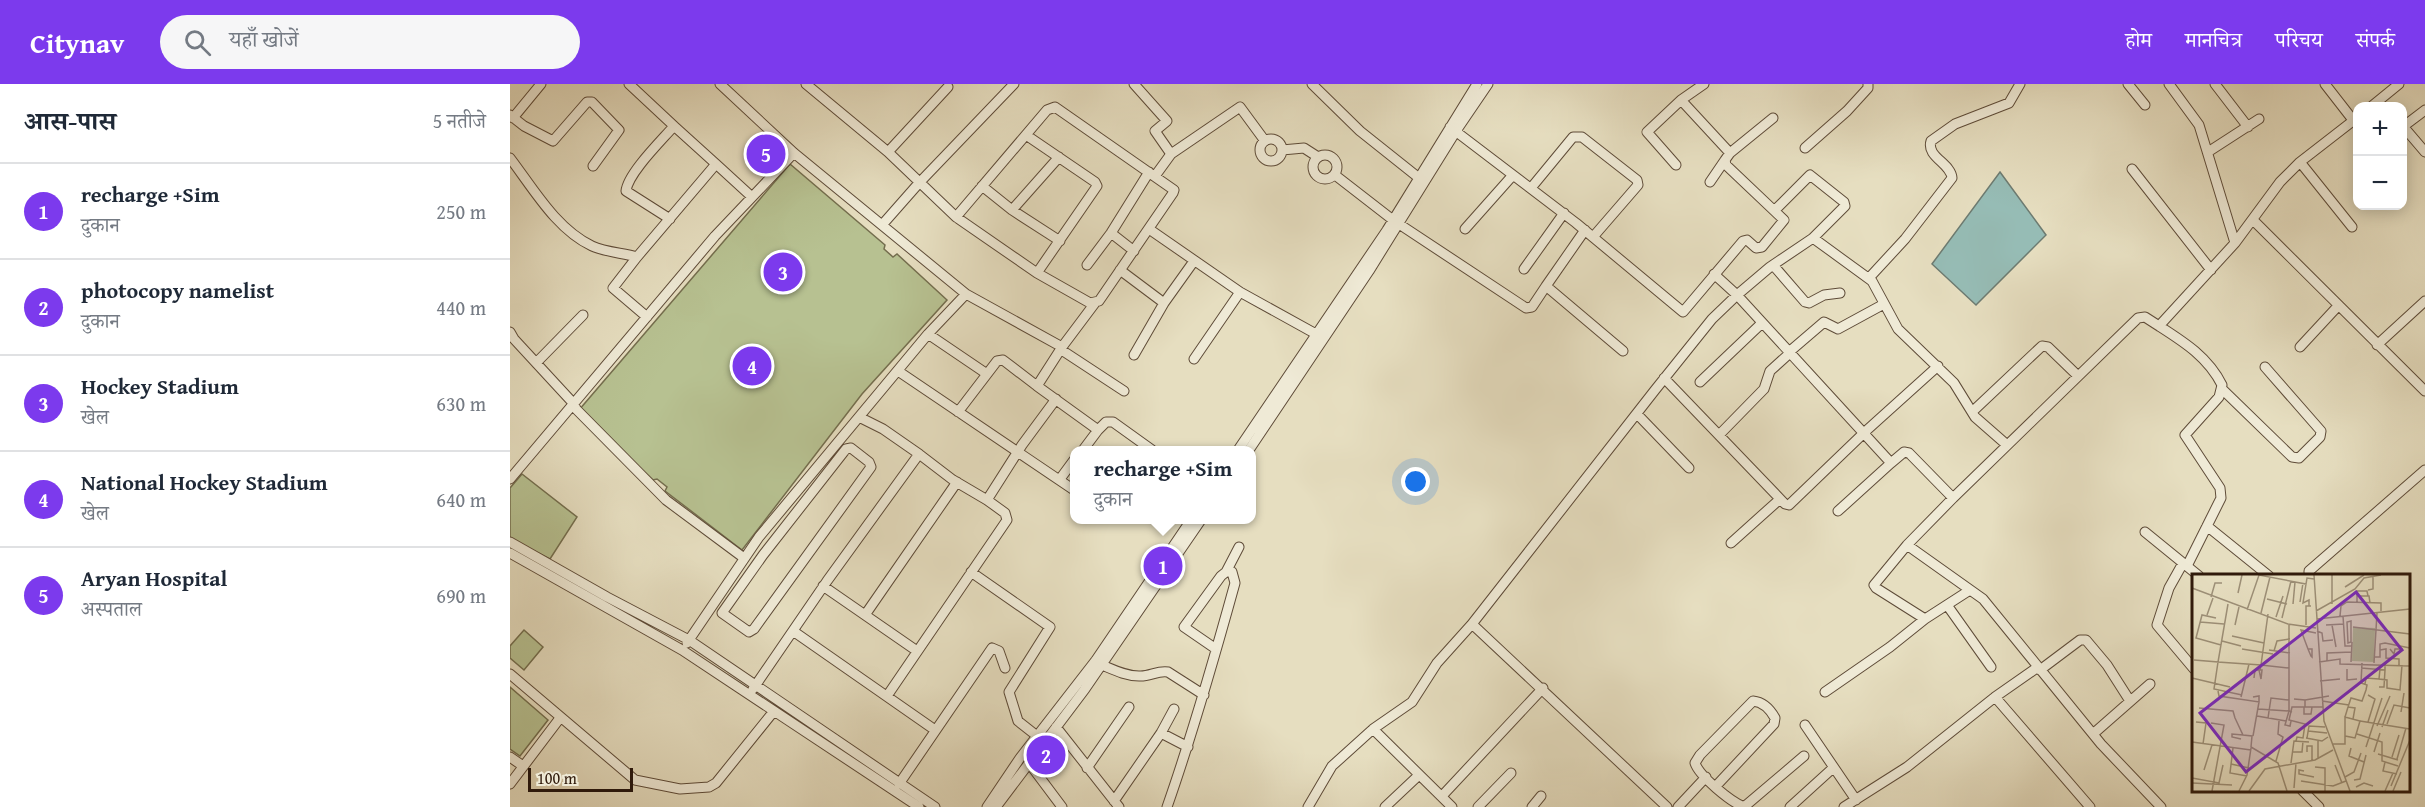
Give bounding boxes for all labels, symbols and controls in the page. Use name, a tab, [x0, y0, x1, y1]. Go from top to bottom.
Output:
search box	[160, 15, 580, 69]
text: Citynav	[30, 22, 124, 63]
text: यहाँ खोजें	[229, 23, 299, 55]
text: होम	[2125, 24, 2152, 55]
text: मानचित्र	[2185, 24, 2242, 55]
text: परिचय	[2275, 24, 2323, 55]
text: संपर्क	[2356, 24, 2395, 55]
icon: search	[181, 26, 214, 59]
text: आस-पास	[24, 101, 116, 140]
map controls	[2353, 102, 2407, 210]
button: +	[2353, 102, 2407, 156]
text: 5 नतीजे	[433, 106, 486, 135]
pin: 5	[746, 132, 786, 176]
button: −	[2353, 156, 2407, 210]
text: recharge +Sim	[81, 178, 220, 210]
text: 1	[38, 197, 49, 226]
text: 250 m	[436, 197, 486, 226]
text: दुकान	[81, 210, 120, 239]
pin: 3	[764, 250, 802, 294]
text: photocopy namelist	[81, 274, 274, 306]
text: 2	[38, 293, 49, 322]
text: 440 m	[436, 293, 486, 322]
text: दुकान	[81, 306, 120, 335]
pin: 4	[732, 344, 772, 388]
text: Hockey Stadium	[81, 370, 239, 402]
text: 3	[38, 389, 49, 418]
text: 630 m	[436, 389, 486, 418]
text: खेल	[81, 402, 109, 431]
popup	[1070, 446, 1256, 524]
text: recharge +Sim	[1094, 452, 1232, 484]
text: National Hockey Stadium	[81, 466, 328, 498]
your location	[1401, 467, 1430, 496]
text: दुकान	[1094, 484, 1132, 513]
text: 4	[38, 485, 49, 514]
text: 640 m	[436, 485, 486, 514]
text: खेल	[81, 498, 109, 527]
pin: 1	[1144, 544, 1182, 588]
text: Aryan Hospital	[81, 562, 227, 594]
inset map	[2192, 574, 2410, 792]
text: 5	[38, 581, 49, 610]
text: 690 m	[436, 581, 486, 610]
text: अस्पताल	[81, 594, 142, 623]
pin: 2	[1026, 732, 1066, 778]
scale bar	[528, 765, 633, 792]
text: 100 m	[537, 766, 577, 790]

